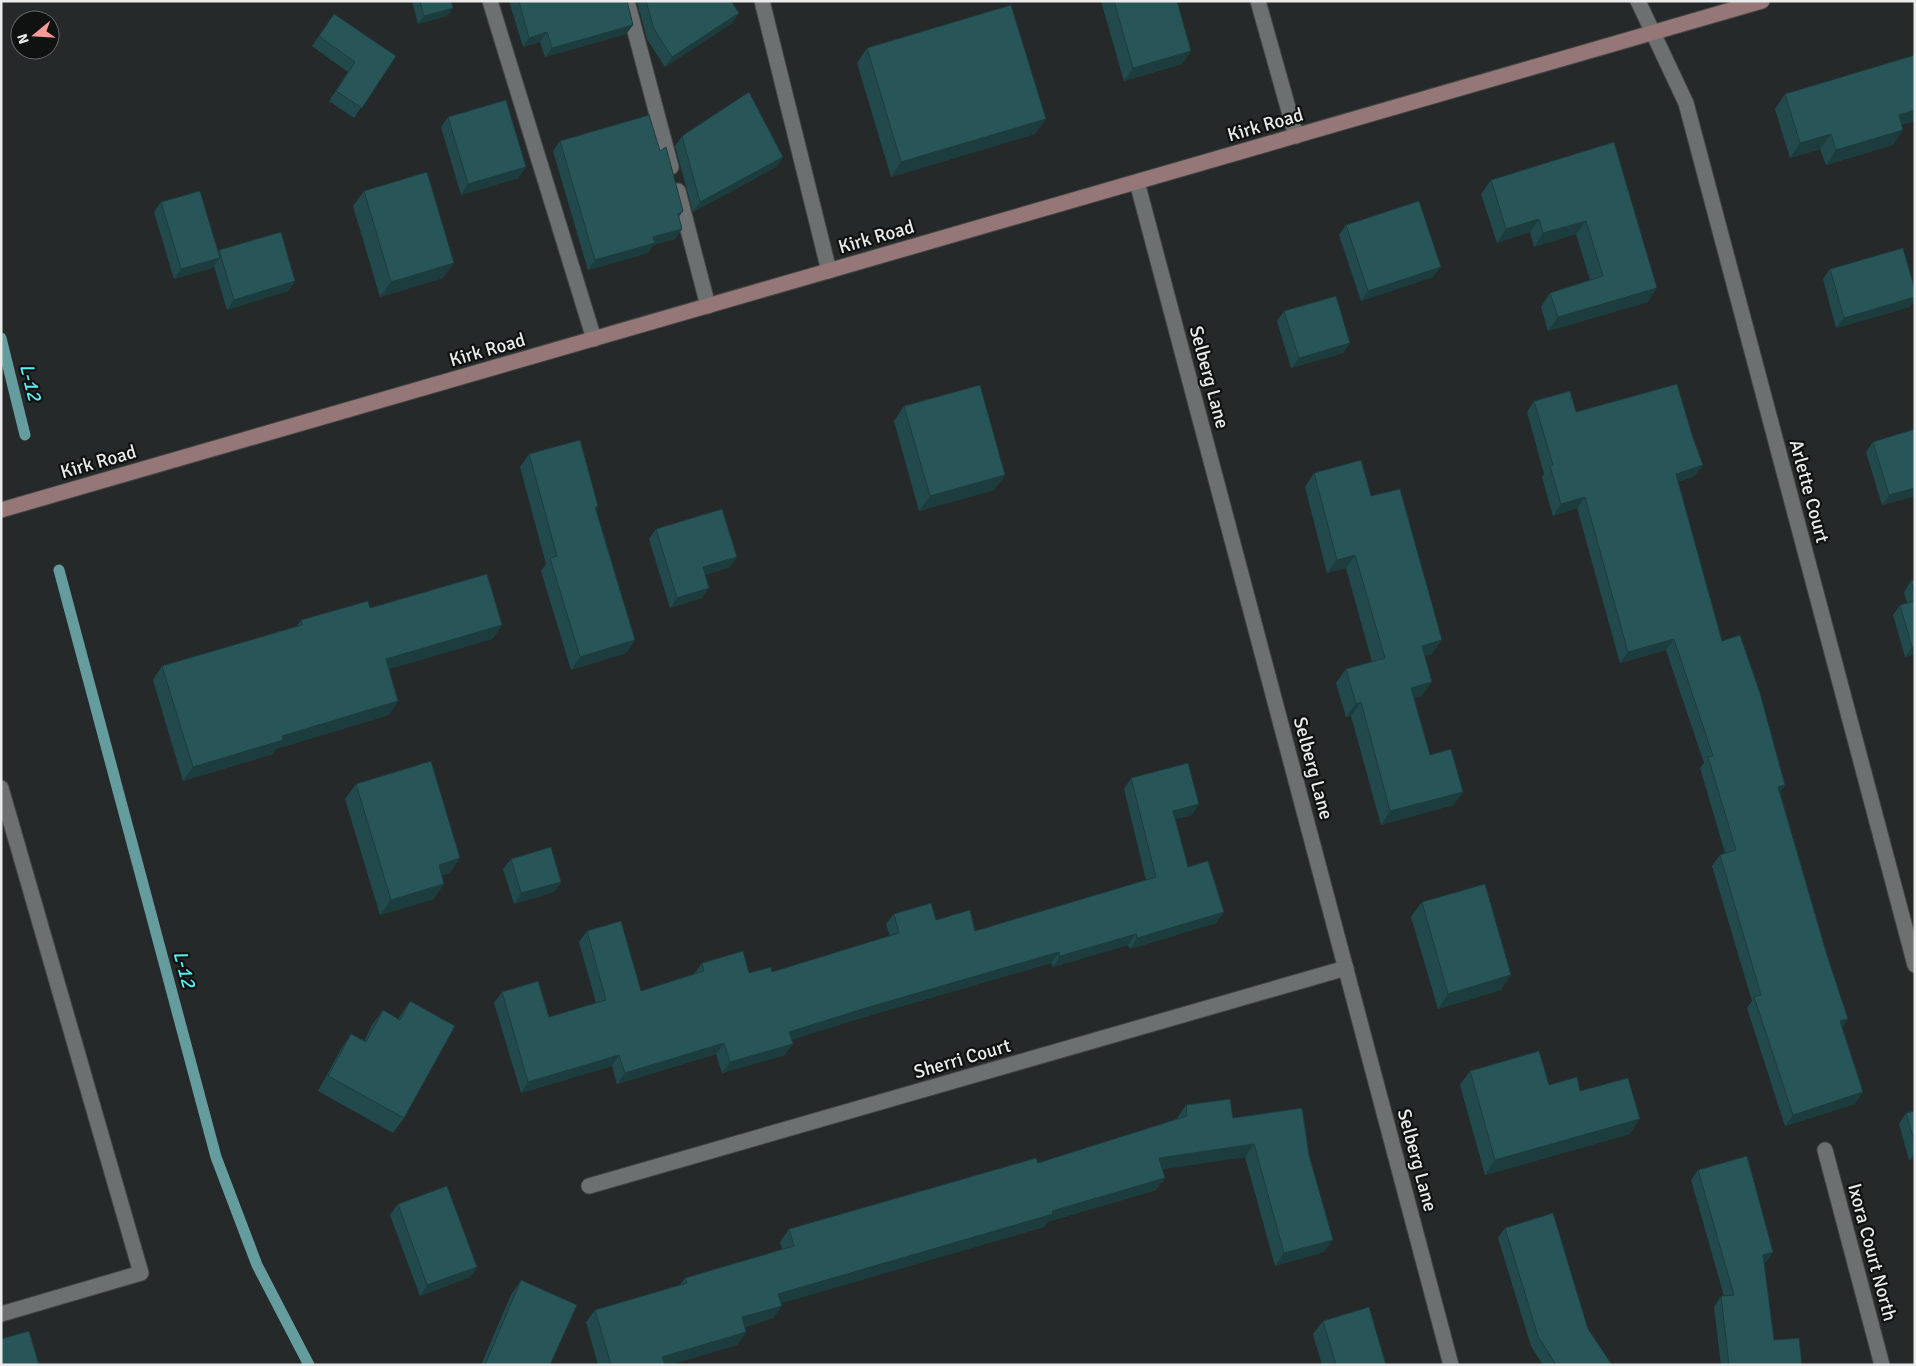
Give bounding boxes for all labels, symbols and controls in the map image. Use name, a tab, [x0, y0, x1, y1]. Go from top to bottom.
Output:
north arrow	[10, 10, 60, 60]
text: N	[14, 32, 33, 46]
street label: Kirk Road	[1225, 103, 1306, 147]
street label: Kirk Road	[836, 215, 917, 259]
street label: Selberg Lane	[1184, 323, 1234, 431]
street label: Kirk Road	[447, 328, 528, 372]
water label: L-12	[14, 361, 47, 405]
street label: Arlette Court	[1784, 437, 1834, 546]
street label: Kirk Road	[58, 440, 139, 484]
street label: Selberg Lane	[1288, 714, 1338, 822]
water label: L-12	[168, 948, 202, 992]
street label: Sherri Court	[911, 1034, 1014, 1084]
street label: Selberg Lane	[1392, 1106, 1442, 1214]
street label: Ixora Court North	[1842, 1181, 1902, 1324]

